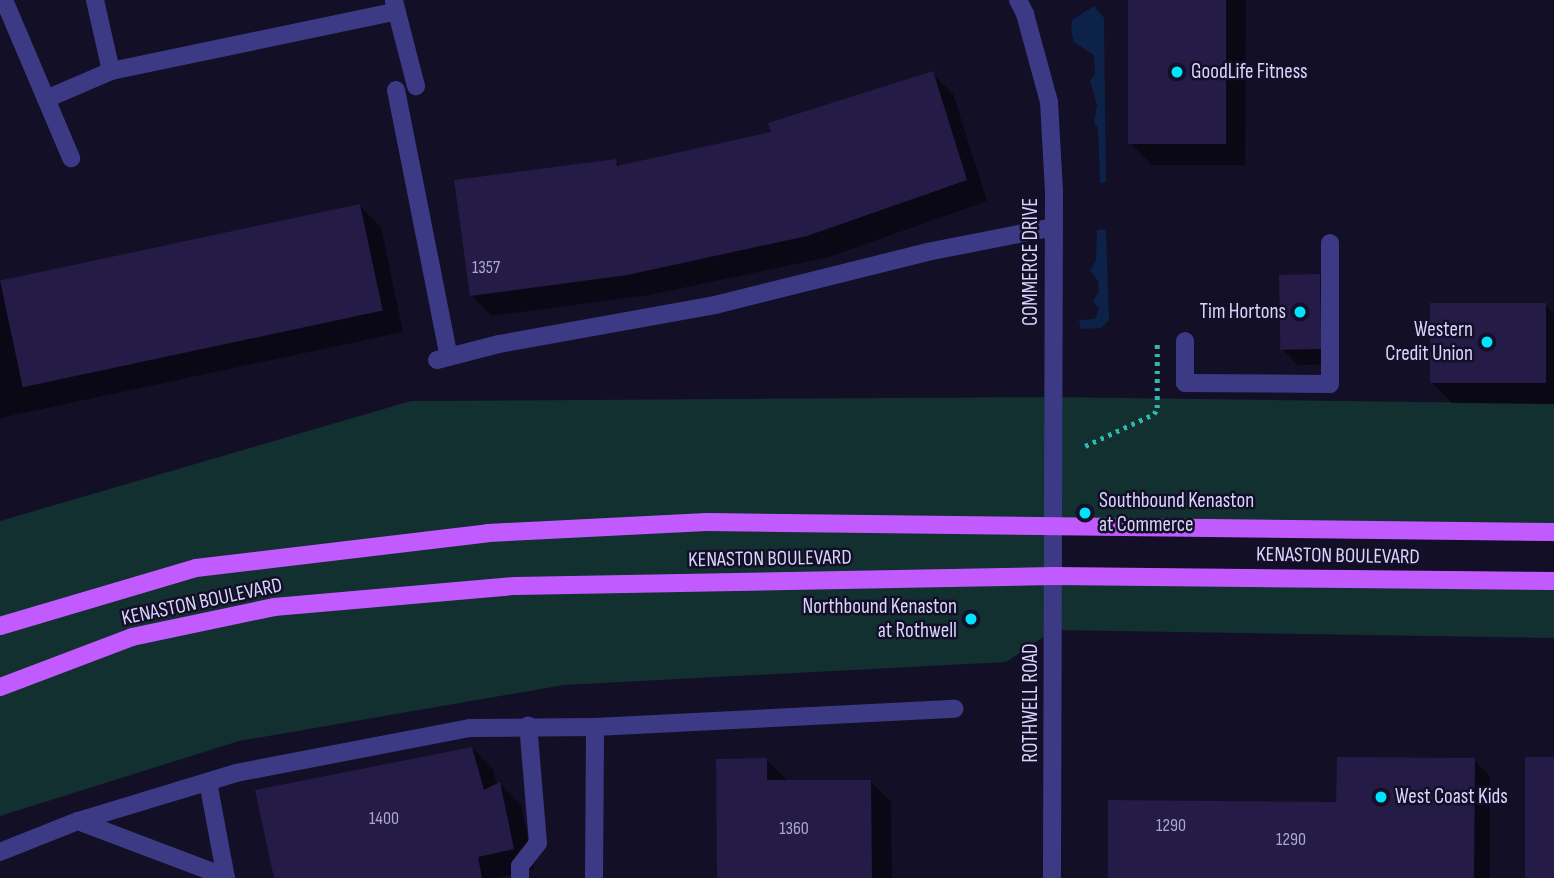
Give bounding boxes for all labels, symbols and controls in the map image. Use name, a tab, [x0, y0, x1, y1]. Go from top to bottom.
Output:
place label: GoodLife Fitness	[1191, 59, 1308, 85]
marker: GoodLife Fitness	[1169, 64, 1185, 80]
street label: COMMERCE DRIVE	[1018, 198, 1044, 326]
house number: 1357	[472, 257, 500, 279]
place label: Tim Hortons	[1200, 299, 1286, 325]
marker: Tim Hortons	[1292, 304, 1308, 320]
place label: Western Credit Union	[1385, 317, 1473, 367]
marker: Western Credit Union	[1479, 334, 1495, 350]
place label: Southbound Kenaston at Commerce	[1099, 488, 1254, 538]
marker: Southbound Kenaston at Commerce	[1077, 505, 1093, 521]
street label: KENASTON BOULEVARD	[1256, 542, 1420, 570]
street label: KENASTON BOULEVARD	[688, 545, 852, 573]
street label: KENASTON BOULEVARD	[119, 573, 285, 631]
place label: Northbound Kenaston at Rothwell	[802, 594, 957, 644]
marker: Northbound Kenaston at Rothwell	[963, 611, 979, 627]
street label: ROTHWELL ROAD	[1018, 643, 1044, 763]
place label: West Coast Kids	[1395, 784, 1508, 810]
marker: West Coast Kids	[1373, 789, 1389, 805]
house number: 1400	[369, 808, 399, 830]
house number: 1290	[1156, 815, 1186, 837]
house number: 1360	[779, 818, 809, 840]
house number: 1290	[1276, 829, 1306, 851]

